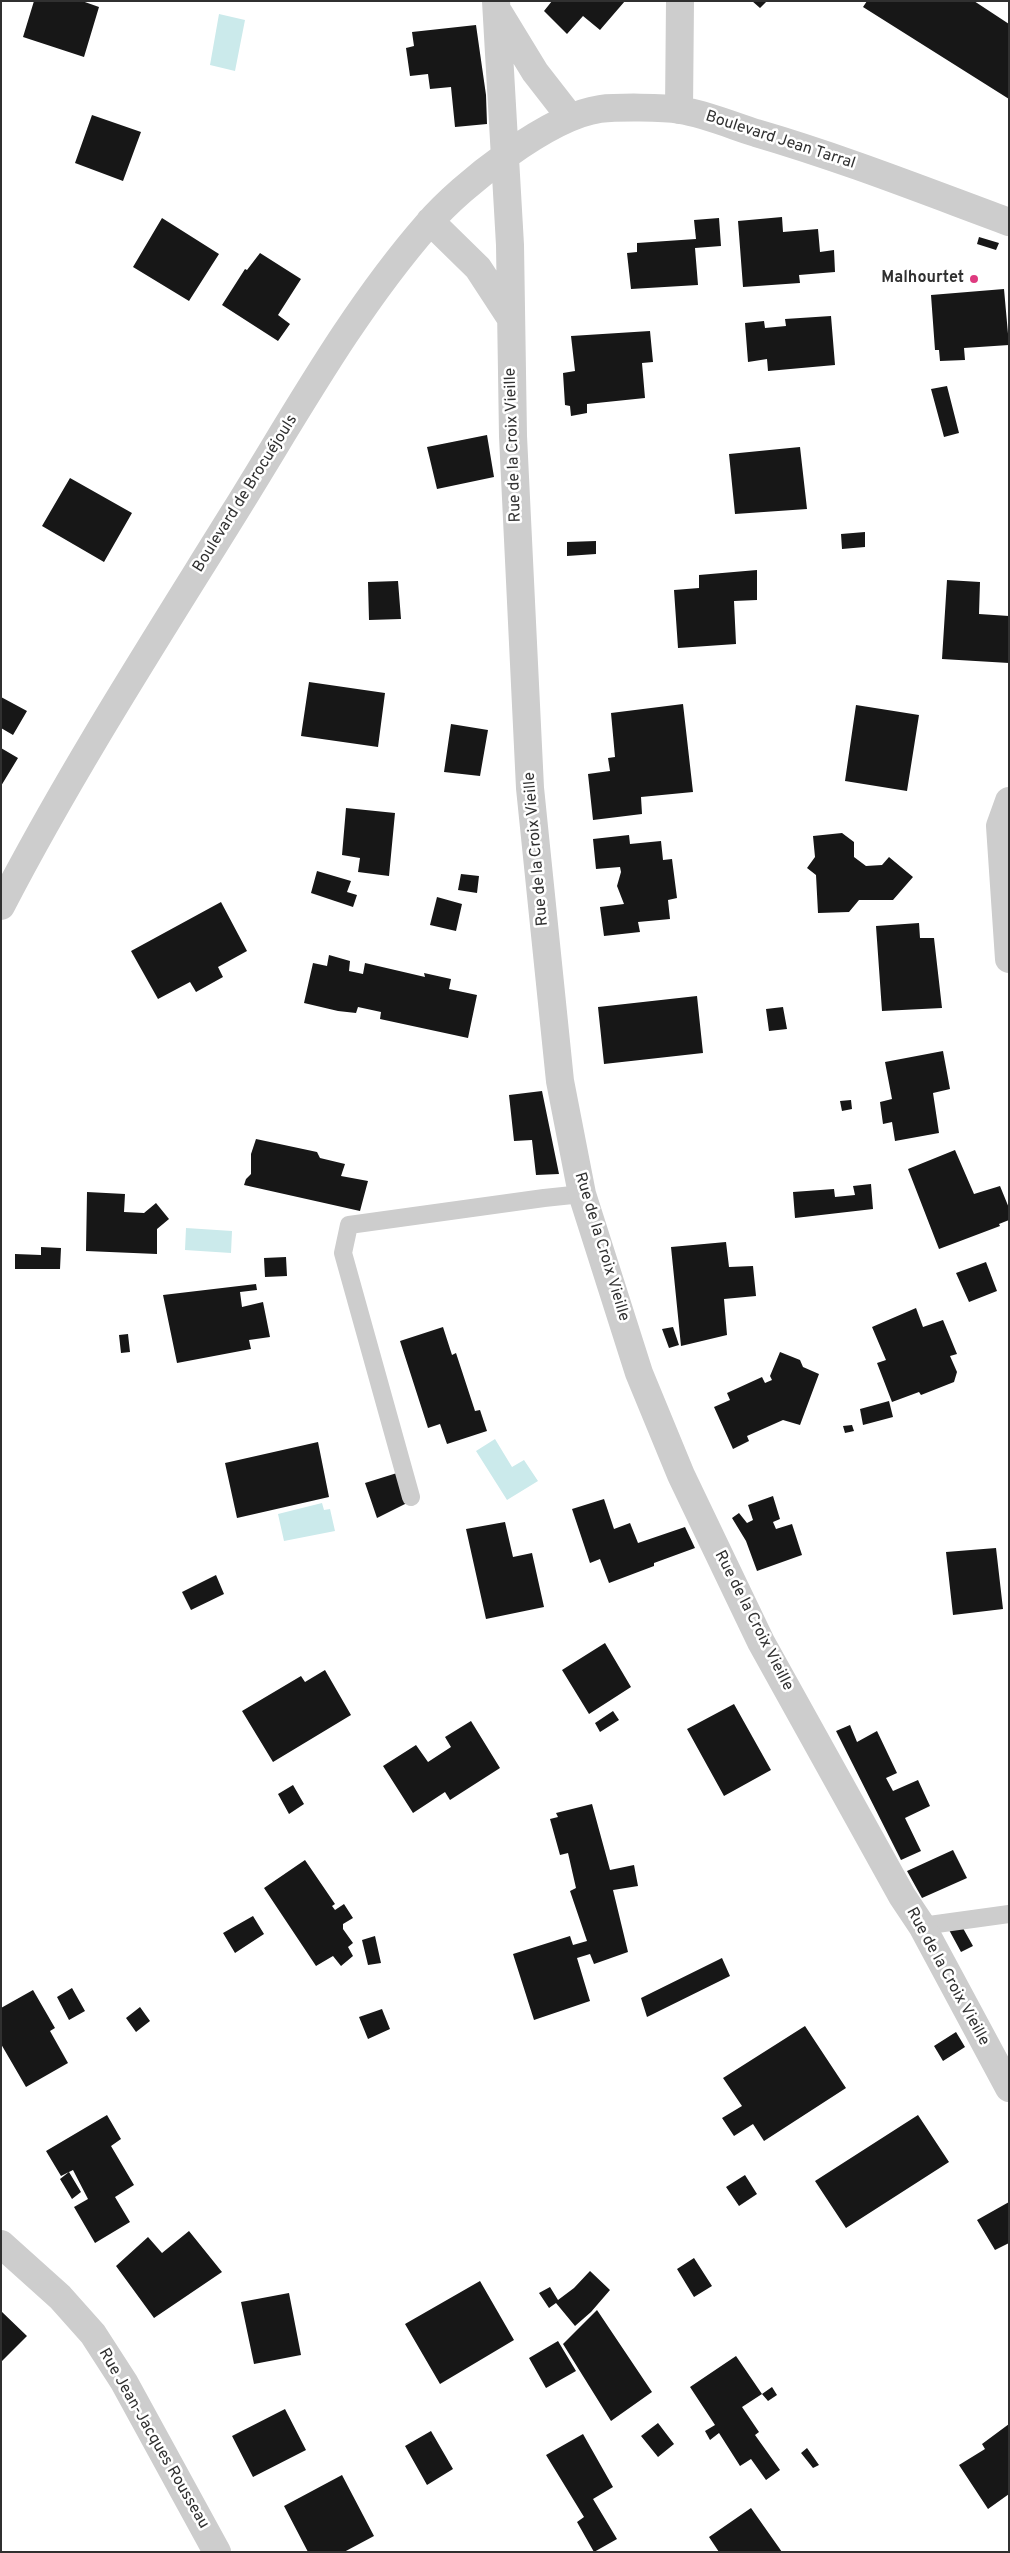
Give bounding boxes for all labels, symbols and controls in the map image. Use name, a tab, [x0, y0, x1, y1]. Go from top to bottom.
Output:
street label: Boulevard Jean Tarral	[703, 108, 857, 174]
place label: Malhourtet	[881, 269, 964, 289]
marker: Malhourtet	[968, 273, 980, 285]
street label: Rue de la Croix Vieille	[502, 367, 526, 523]
street label: Boulevard de Brocuéjouls	[190, 412, 302, 576]
street label: Rue de la Croix Vieille	[521, 771, 553, 927]
street label: Rue de la Croix Vieille	[569, 1170, 633, 1324]
street label: Rue de la Croix Vieille	[709, 1548, 797, 1694]
street label: Rue de la Croix Vieille	[901, 1905, 993, 2049]
street label: Rue Jean-Jacques Rousseau	[93, 2345, 213, 2533]

